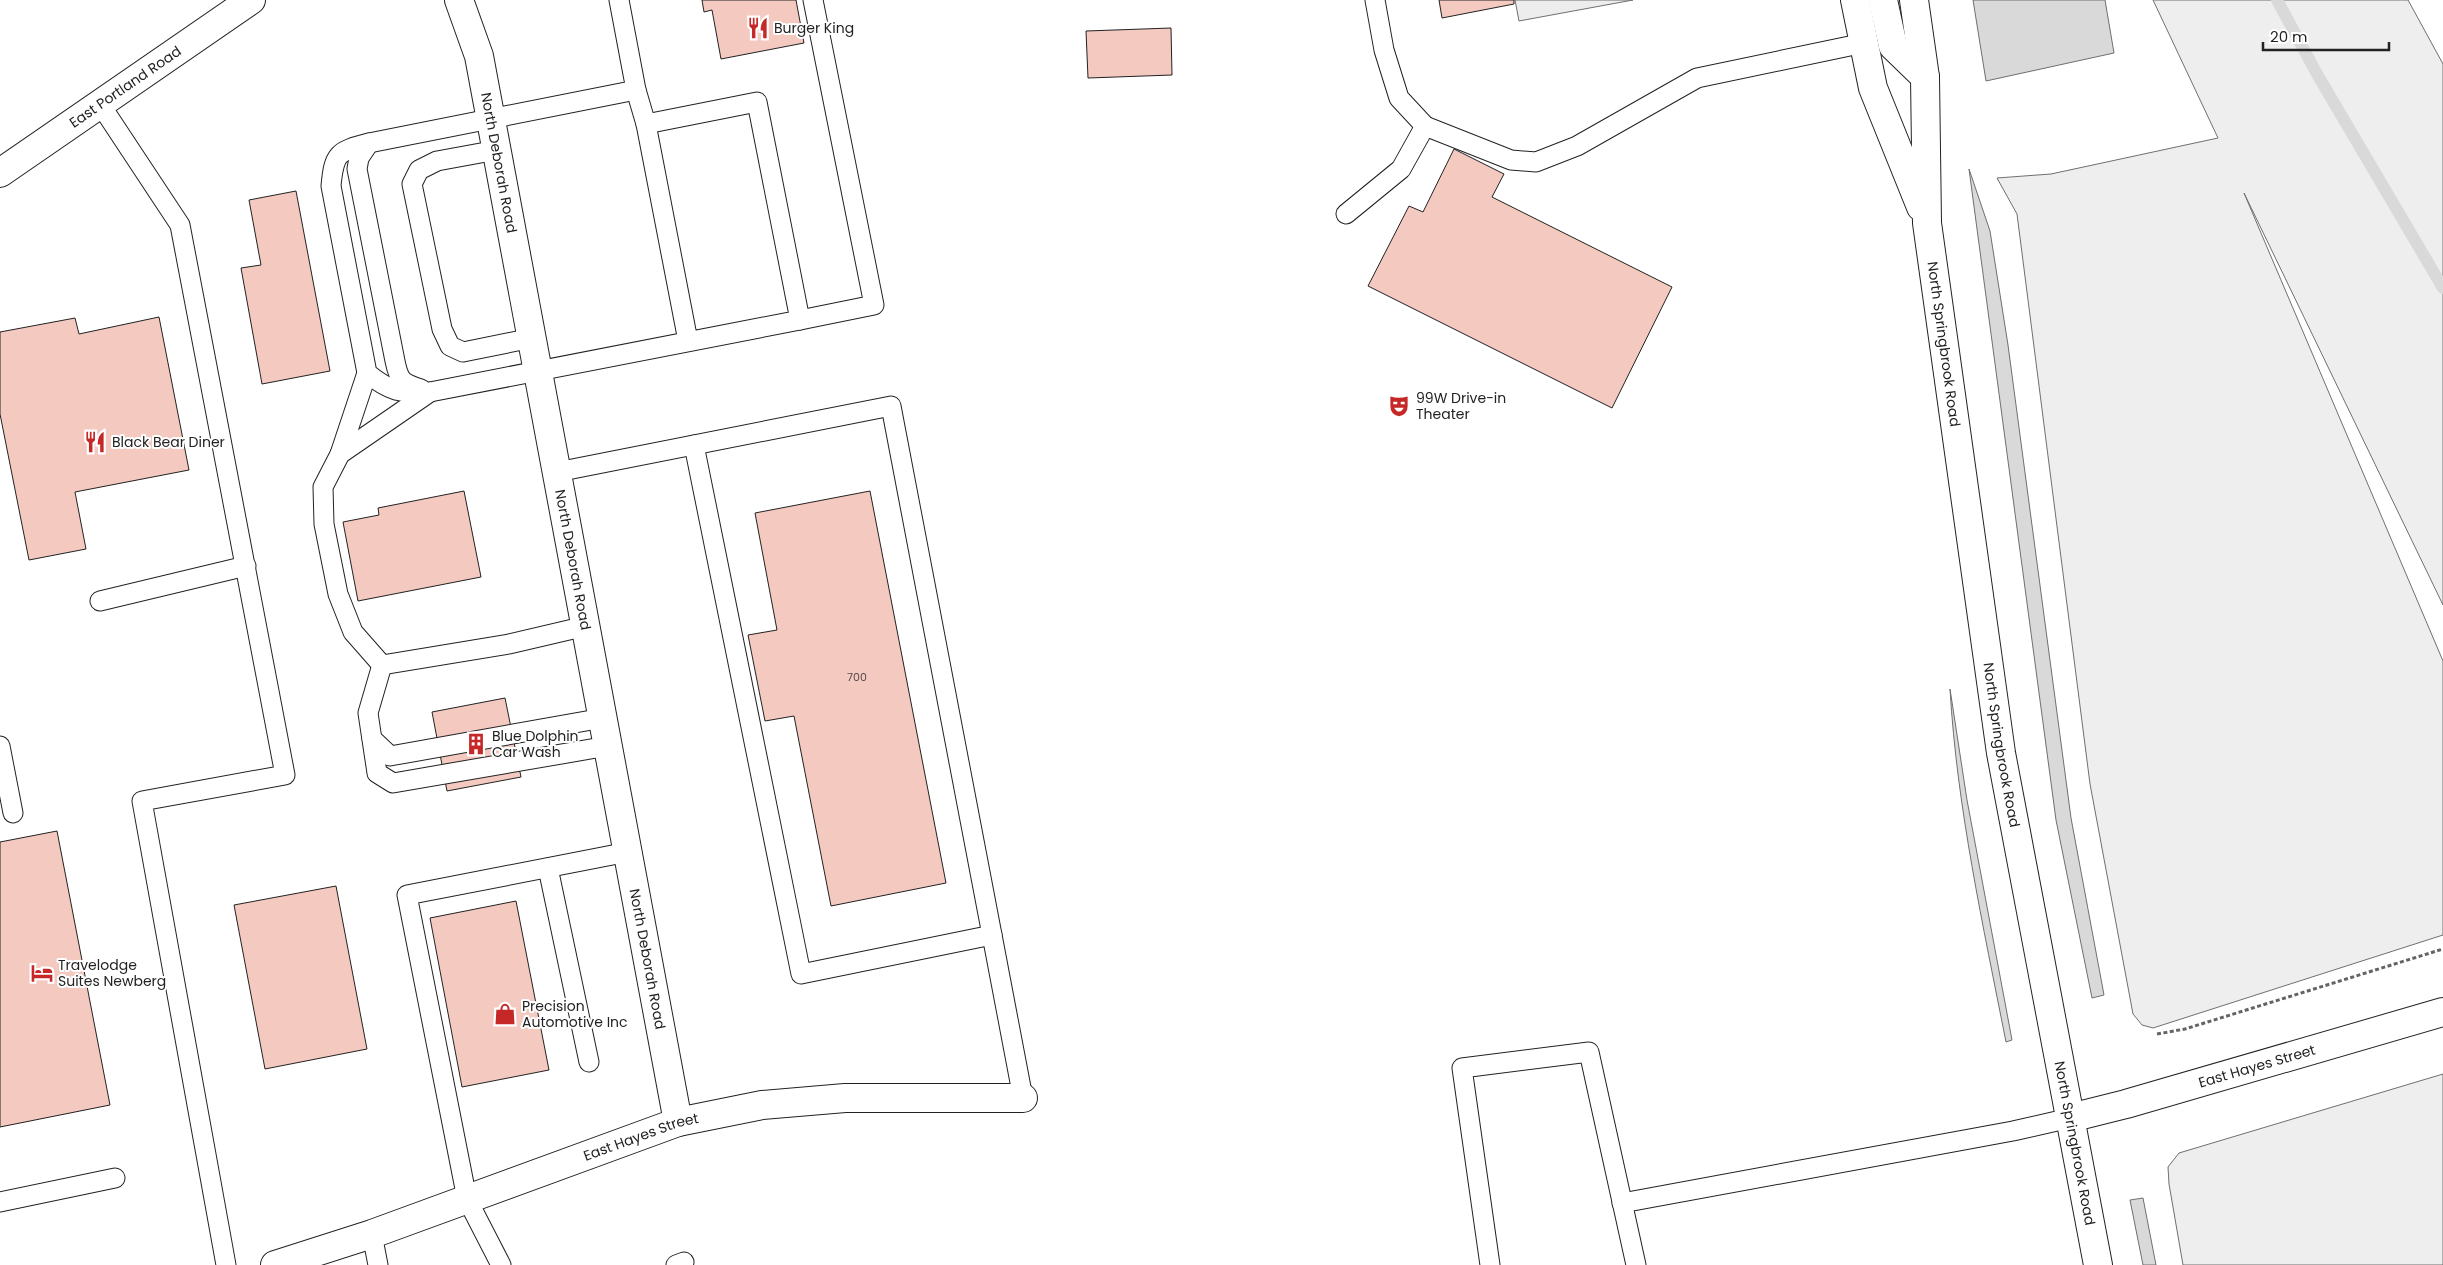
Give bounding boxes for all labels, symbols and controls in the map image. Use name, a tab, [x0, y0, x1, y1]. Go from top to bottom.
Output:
restaurant icon: Burger King	[745, 15, 771, 41]
place label: Burger King	[774, 18, 854, 38]
scale bar	[2263, 20, 2389, 52]
text: 20 m	[2270, 26, 2308, 47]
street label: East Portland Road	[65, 41, 185, 132]
street label: North Deborah Road	[476, 91, 522, 235]
street label: North Springbrook Road	[1922, 260, 1965, 428]
place label: 99W Drive-in Theater	[1416, 388, 1506, 424]
theatre icon: 99W Drive-in Theater	[1386, 393, 1412, 419]
restaurant icon: Black Bear Diner	[82, 429, 108, 455]
place label: Black Bear Diner	[112, 432, 225, 452]
street label: North Deborah Road	[550, 488, 596, 632]
street label: North Springbrook Road	[1978, 661, 2025, 829]
house number: 700	[847, 669, 867, 685]
place label: Blue Dolphin Car Wash	[492, 726, 579, 762]
building icon: Blue Dolphin Car Wash	[463, 731, 489, 757]
street label: North Deborah Road	[625, 887, 670, 1031]
place label: Travelodge Suites Newberg	[58, 955, 166, 991]
hotel icon: Travelodge Suites Newberg	[29, 960, 55, 986]
place label: Precision Automotive Inc	[522, 996, 628, 1032]
shop icon: Precision Automotive Inc	[492, 1001, 518, 1027]
street label: East Hayes Street	[2196, 1040, 2318, 1092]
street label: North Springbrook Road	[2050, 1059, 2100, 1227]
street label: East Hayes Street	[581, 1108, 700, 1166]

